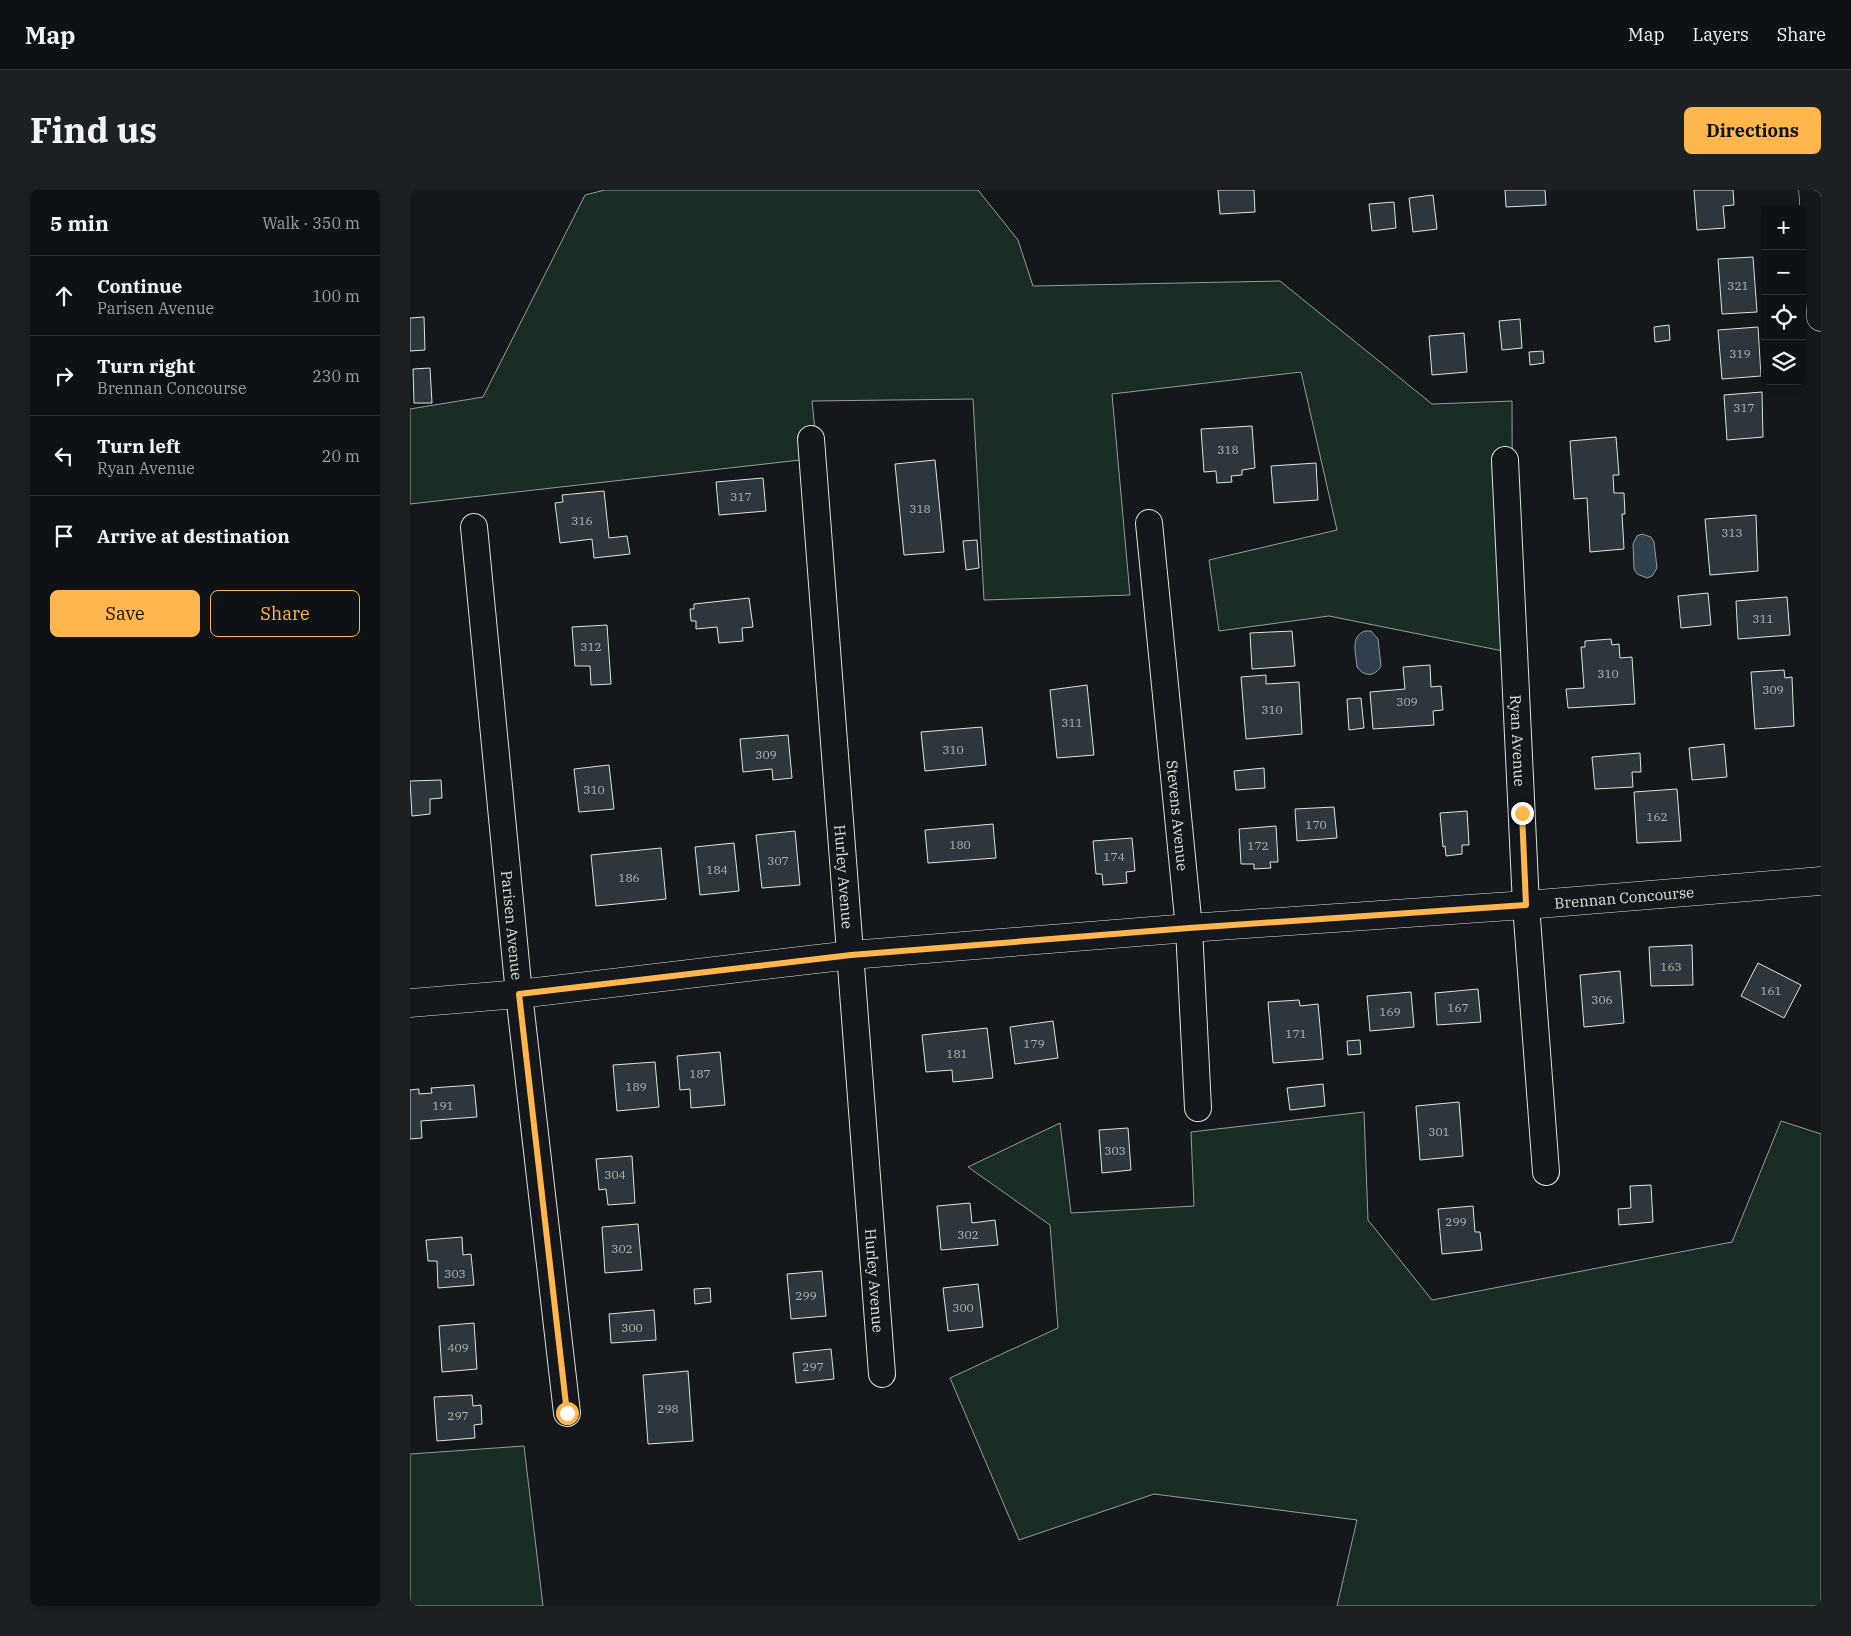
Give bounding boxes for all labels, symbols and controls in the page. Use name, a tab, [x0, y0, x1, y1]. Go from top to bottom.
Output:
text: Map	[25, 19, 75, 51]
text: Map	[1628, 23, 1665, 46]
text: Layers	[1693, 23, 1749, 46]
text: Share	[1777, 23, 1826, 46]
text: Find us	[30, 107, 157, 153]
button: Directions	[1684, 107, 1821, 154]
map controls	[1761, 205, 1806, 385]
button: +	[1761, 205, 1806, 250]
text: 5 min	[50, 209, 109, 237]
text: Walk · 350 m	[262, 213, 360, 233]
button: −	[1761, 250, 1806, 295]
text: Continue	[97, 274, 182, 298]
house number: 321	[1727, 278, 1749, 293]
icon: ahead	[50, 282, 78, 310]
text: 100 m	[312, 286, 360, 306]
button: locate	[1761, 295, 1806, 340]
text: Parisen Avenue	[97, 298, 214, 318]
button: layers	[1761, 340, 1806, 385]
house number: 319	[1729, 346, 1751, 361]
text: Turn right	[97, 354, 195, 378]
icon: right	[50, 362, 78, 390]
text: 230 m	[312, 366, 360, 386]
text: Brennan Concourse	[97, 378, 246, 398]
house number: 317	[1733, 400, 1755, 415]
text: Turn left	[97, 434, 180, 458]
icon: left	[50, 442, 78, 470]
house number: 318	[1217, 442, 1239, 457]
text: 20 m	[322, 446, 360, 466]
text: Ryan Avenue	[97, 458, 195, 478]
house number: 317	[730, 489, 752, 504]
house number: 318	[909, 501, 931, 516]
house number: 316	[571, 513, 593, 528]
icon: arrive	[50, 522, 78, 550]
text: Arrive at destination	[97, 524, 290, 548]
house number: 313	[1721, 525, 1743, 540]
button: Save	[50, 590, 200, 637]
button: Share	[210, 590, 360, 637]
house number: 311	[1752, 611, 1774, 626]
house number: 312	[580, 639, 602, 654]
house number: 310	[1597, 666, 1619, 681]
house number: 309	[1762, 682, 1784, 697]
house number: 309	[1396, 694, 1418, 709]
street label: Ryan Avenue	[1507, 694, 1530, 787]
house number: 310	[1261, 702, 1283, 717]
house number: 311	[1061, 715, 1083, 730]
house number: 310	[942, 742, 964, 757]
house number: 309	[755, 747, 777, 762]
street label: Stevens Avenue	[1163, 759, 1193, 872]
house number: 310	[583, 782, 605, 797]
route end	[1511, 802, 1534, 825]
house number: 162	[1646, 809, 1668, 824]
house number: 170	[1305, 817, 1327, 832]
street label: Hurley Avenue	[831, 824, 858, 930]
house number: 180	[949, 837, 971, 852]
house number: 172	[1247, 838, 1269, 853]
house number: 174	[1103, 849, 1125, 864]
house number: 307	[767, 853, 789, 868]
house number: 184	[706, 862, 728, 877]
street label: Parisen Avenue	[498, 870, 527, 981]
house number: 186	[618, 870, 640, 885]
street label: Brennan Concourse	[1553, 882, 1695, 912]
house number: 163	[1660, 959, 1682, 974]
house number: 161	[1760, 983, 1782, 998]
house number: 306	[1591, 992, 1613, 1007]
house number: 167	[1447, 1000, 1469, 1015]
house number: 169	[1379, 1004, 1401, 1019]
house number: 171	[1285, 1026, 1307, 1041]
house number: 179	[1023, 1036, 1045, 1051]
house number: 181	[946, 1046, 968, 1061]
house number: 187	[689, 1066, 711, 1081]
house number: 189	[625, 1079, 647, 1094]
house number: 191	[432, 1098, 454, 1113]
house number: 301	[1428, 1124, 1450, 1139]
house number: 303	[1104, 1143, 1126, 1158]
house number: 304	[604, 1167, 626, 1182]
house number: 299	[1445, 1214, 1467, 1229]
house number: 302	[957, 1227, 979, 1242]
street label: Hurley Avenue	[861, 1228, 888, 1333]
house number: 302	[611, 1241, 633, 1256]
house number: 303	[444, 1266, 466, 1281]
house number: 299	[795, 1288, 817, 1303]
house number: 300	[952, 1300, 974, 1315]
house number: 300	[621, 1320, 643, 1335]
house number: 409	[447, 1340, 469, 1355]
house number: 297	[802, 1359, 824, 1374]
house number: 298	[657, 1401, 679, 1416]
route start	[556, 1402, 579, 1425]
house number: 297	[447, 1408, 469, 1423]

